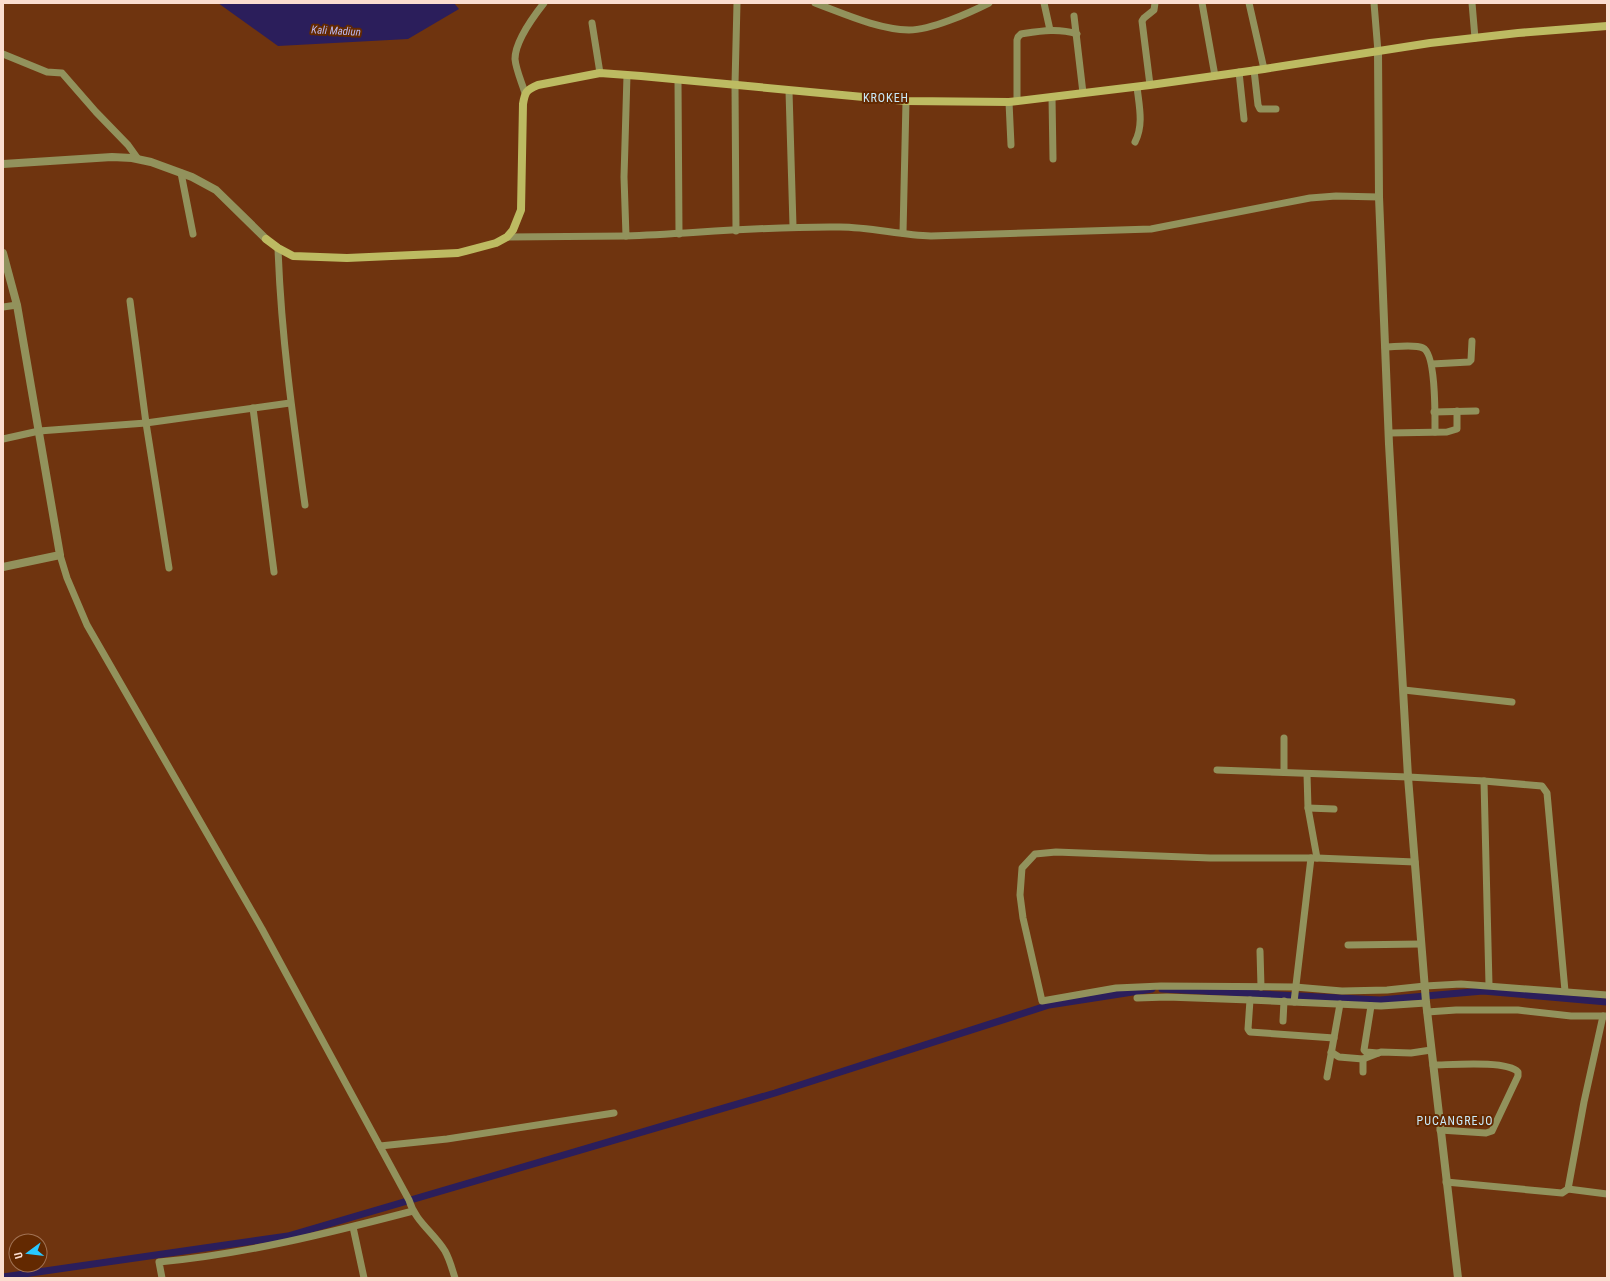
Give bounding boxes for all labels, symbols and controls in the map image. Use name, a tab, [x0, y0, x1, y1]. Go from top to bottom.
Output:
water label: Kali Madiun	[311, 23, 361, 39]
district label: KROKEH	[863, 91, 909, 105]
district label: PUCANGREJO	[1417, 1114, 1493, 1128]
north arrow	[8, 1233, 48, 1273]
text: U	[12, 1251, 26, 1260]

